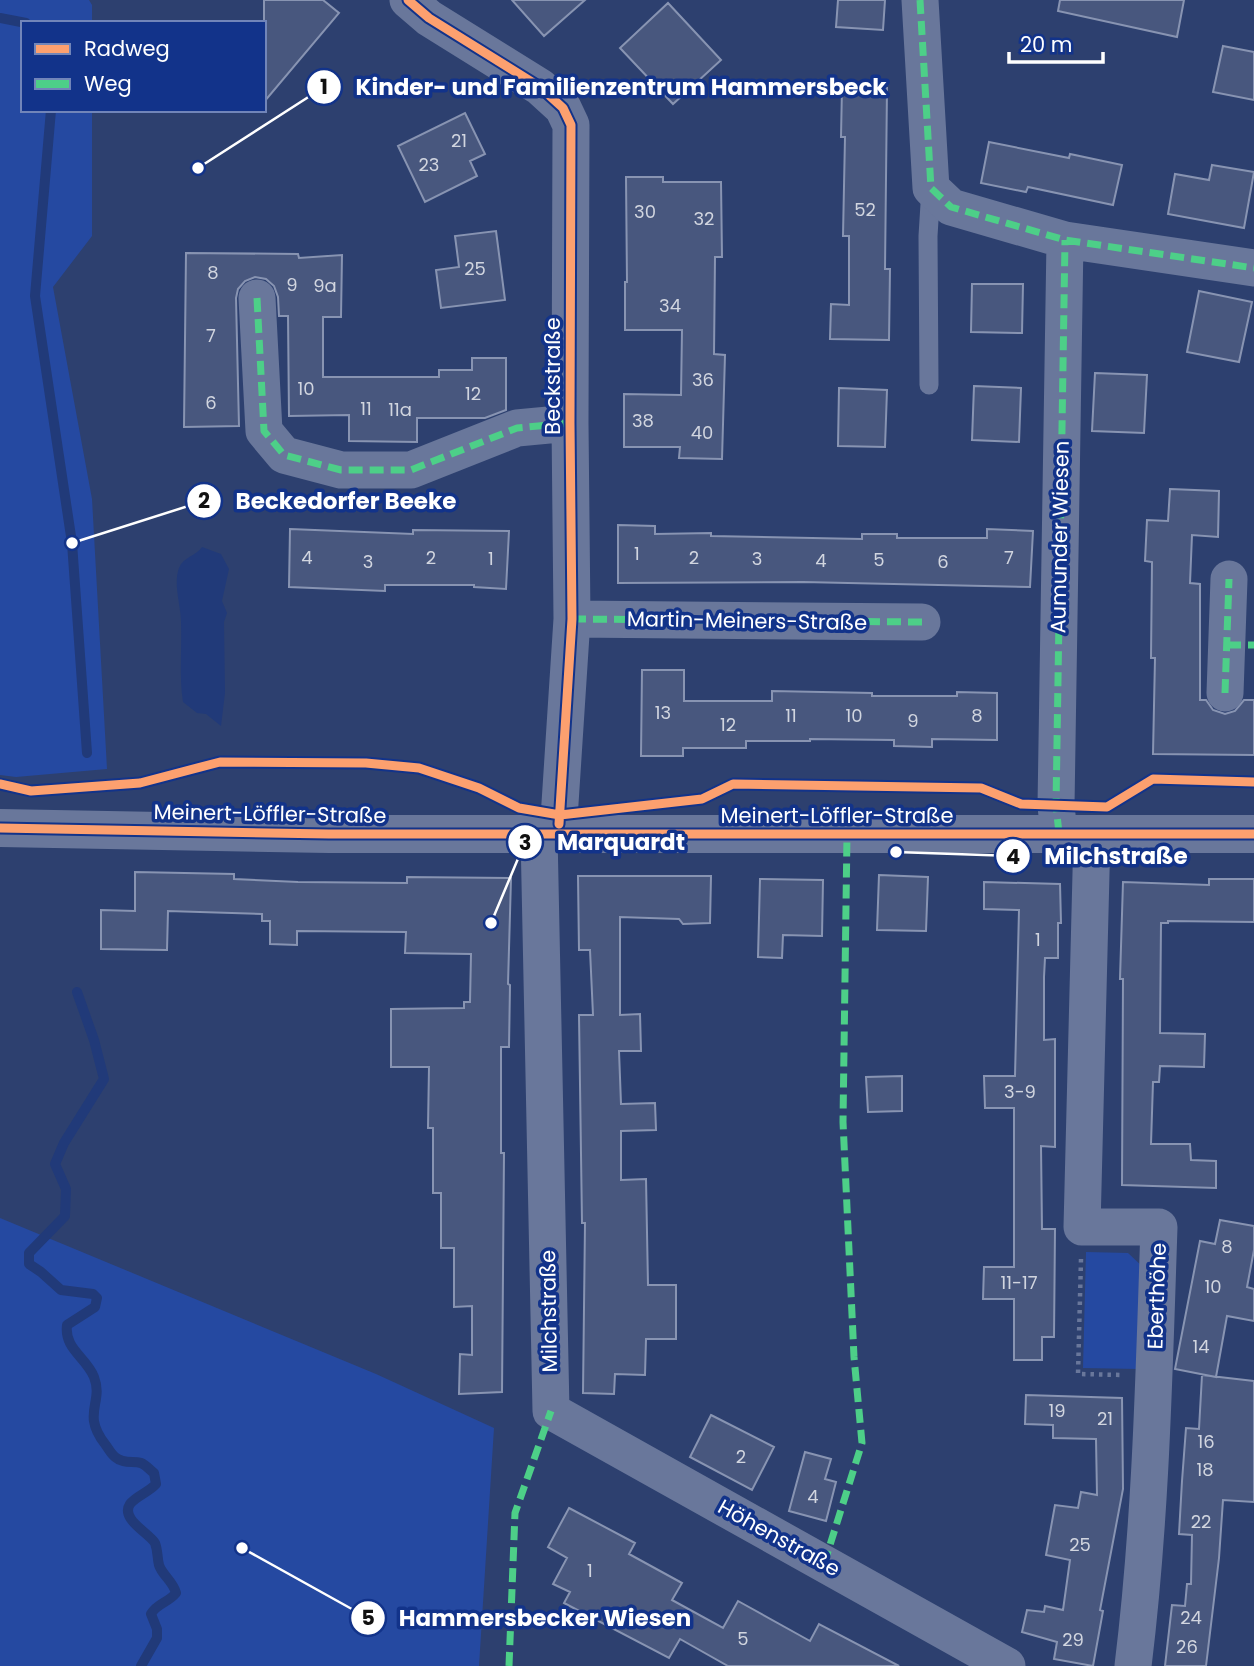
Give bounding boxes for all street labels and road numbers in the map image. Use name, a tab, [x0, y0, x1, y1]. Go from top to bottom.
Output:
street label: Beckstraße	[538, 317, 567, 435]
street label: Aumunder Wiesen	[1043, 440, 1076, 634]
street label: Martin-Meiners-Straße	[627, 604, 867, 637]
street label: Meinert-Löffler-Straße	[153, 797, 387, 830]
street label: Meinert-Löffler-Straße	[720, 801, 954, 830]
street label: Eberthöhe	[1140, 1242, 1173, 1350]
street label: Milchstraße	[533, 1249, 564, 1373]
street label: Höhenstraße	[713, 1492, 846, 1583]

